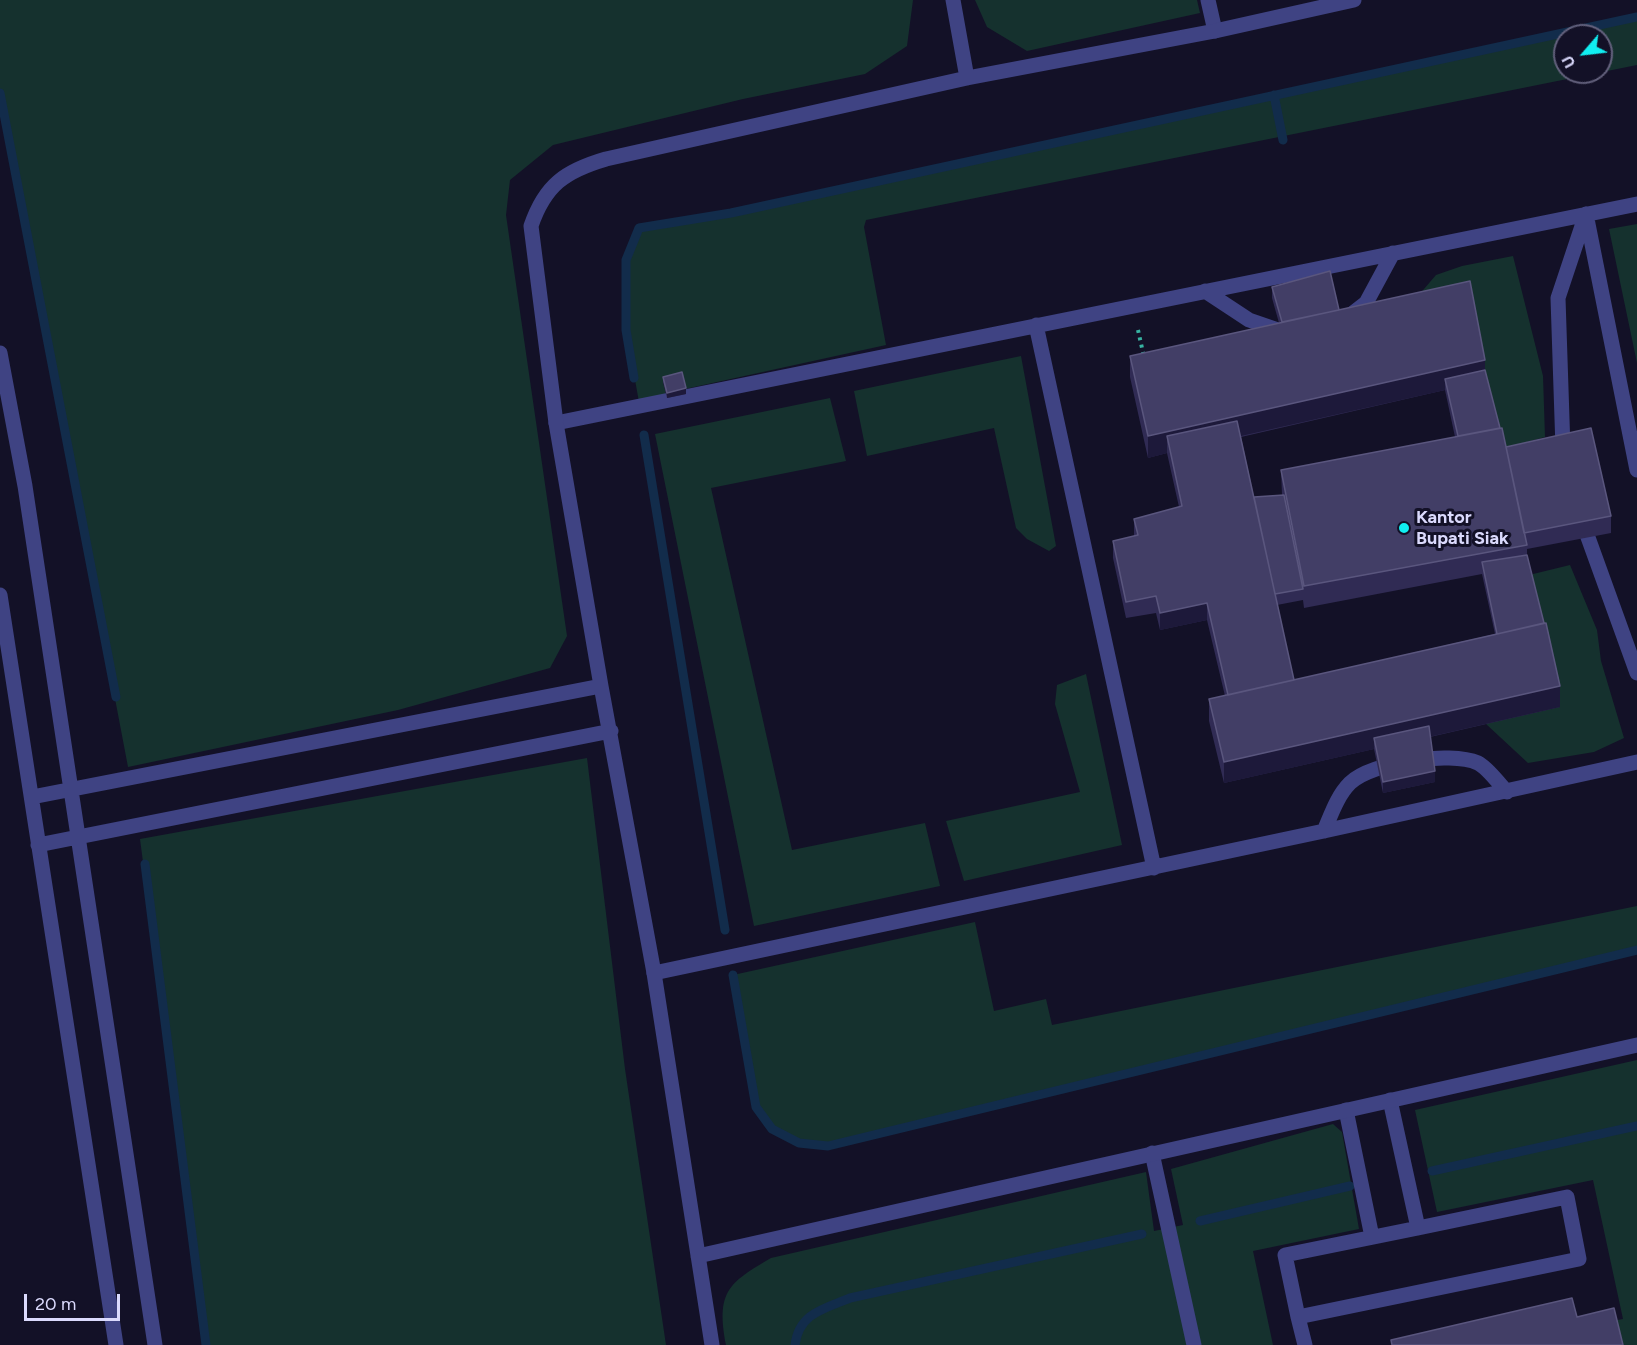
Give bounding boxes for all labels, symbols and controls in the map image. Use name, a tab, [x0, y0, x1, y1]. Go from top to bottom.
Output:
north arrow	[1553, 24, 1613, 84]
text: U	[1557, 52, 1579, 71]
place label: Kantor Bupati Siak	[1416, 507, 1509, 550]
marker: Kantor Bupati Siak	[1397, 521, 1411, 535]
scale bar	[27, 1282, 123, 1320]
text: 20 m	[35, 1293, 76, 1315]

